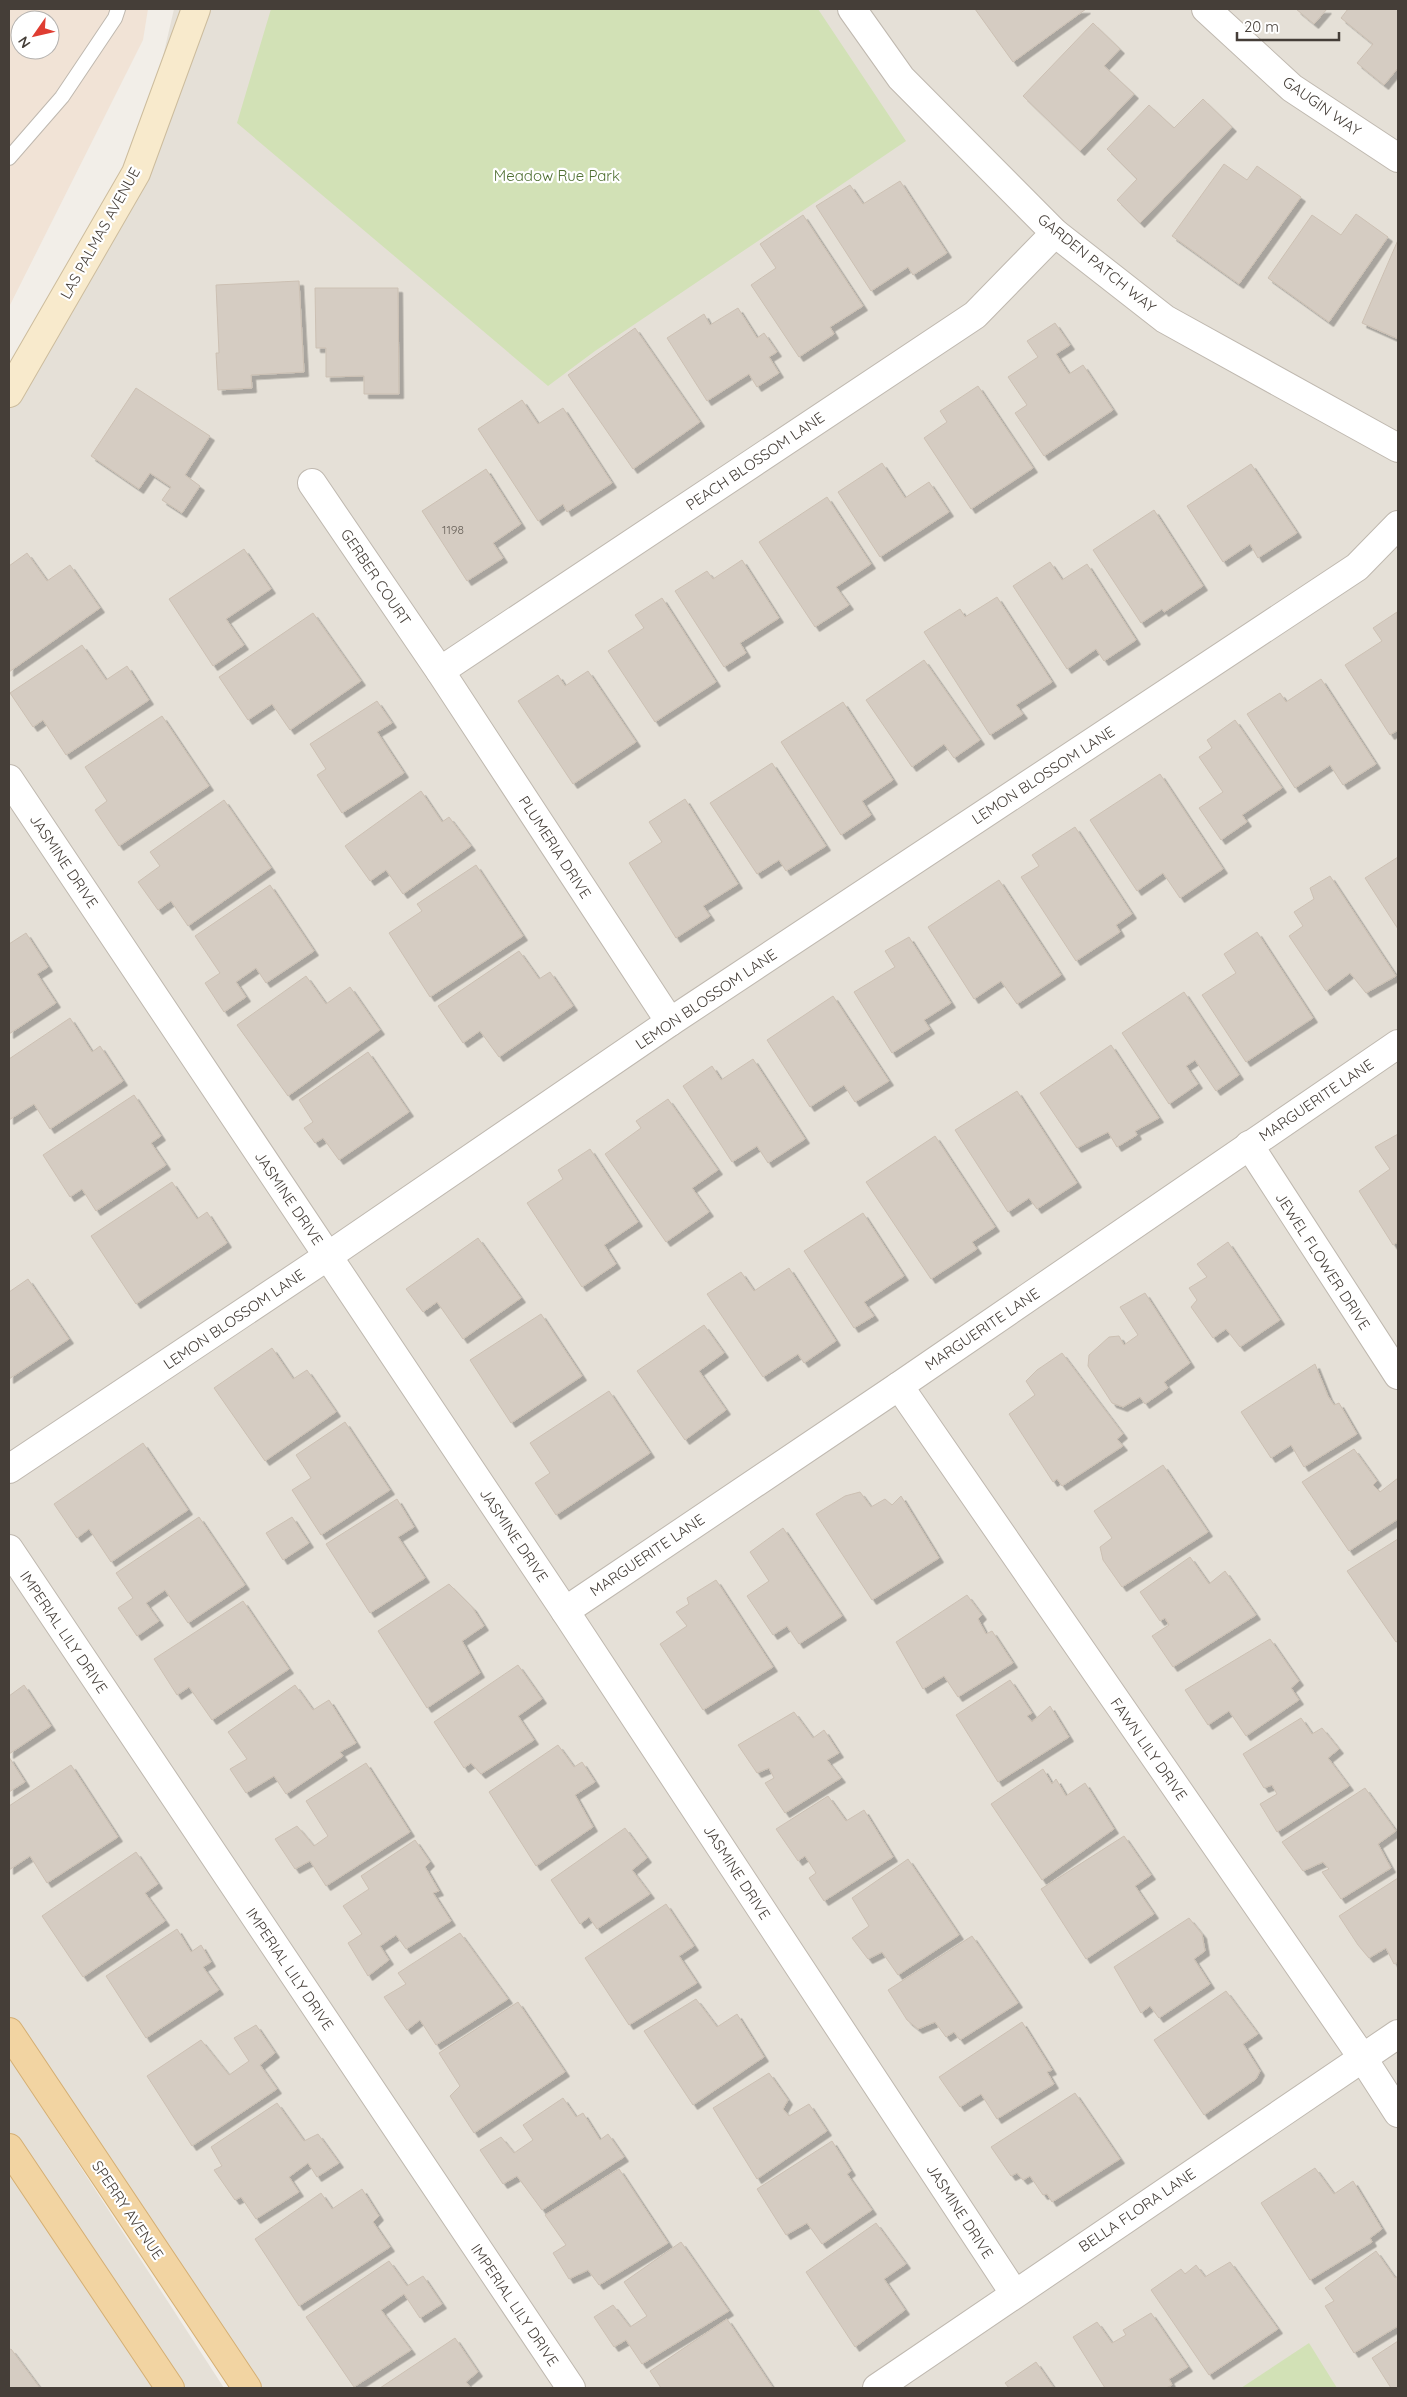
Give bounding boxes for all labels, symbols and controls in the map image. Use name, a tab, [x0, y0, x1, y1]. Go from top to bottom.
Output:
north arrow	[10, 10, 60, 60]
scale bar	[1237, 10, 1340, 42]
text: 20 m	[1244, 17, 1279, 36]
text: N	[14, 33, 35, 52]
street label: GAUGIN WAY	[1279, 72, 1365, 140]
street label: LAS PALMAS AVENUE	[56, 164, 144, 302]
park label: Meadow Rue Park	[494, 166, 620, 185]
street label: GARDEN PATCH WAY	[1034, 209, 1161, 317]
street label: PEACH BLOSSOM LANE	[682, 408, 828, 514]
house number: 1198	[442, 522, 464, 537]
street label: GERBER COURT	[337, 525, 415, 629]
street label: LEMON BLOSSOM LANE	[968, 722, 1118, 828]
street label: PLUMERIA DRIVE	[515, 792, 595, 902]
street label: JASMINE DRIVE	[26, 810, 102, 912]
street label: LEMON BLOSSOM LANE	[632, 945, 780, 1053]
street label: MARGUERITE LANE	[1255, 1055, 1377, 1145]
street label: JASMINE DRIVE	[251, 1147, 327, 1249]
street label: JEWEL FLOWER DRIVE	[1271, 1189, 1375, 1333]
street label: LEMON BLOSSOM LANE	[160, 1265, 308, 1373]
street label: MARGUERITE LANE	[921, 1284, 1043, 1374]
street label: JASMINE DRIVE	[476, 1484, 552, 1586]
street label: MARGUERITE LANE	[586, 1510, 708, 1600]
street label: IMPERIAL LILY DRIVE	[16, 1567, 112, 1697]
street label: FAWN LILY DRIVE	[1106, 1694, 1192, 1804]
street label: JASMINE DRIVE	[699, 1821, 775, 1923]
street label: IMPERIAL LILY DRIVE	[242, 1904, 338, 2034]
street label: SPERRY AVENUE	[88, 2157, 168, 2263]
street label: JASMINE DRIVE	[922, 2160, 998, 2262]
street label: BELLA FLORA LANE	[1075, 2164, 1199, 2256]
street label: IMPERIAL LILY DRIVE	[467, 2240, 563, 2370]

